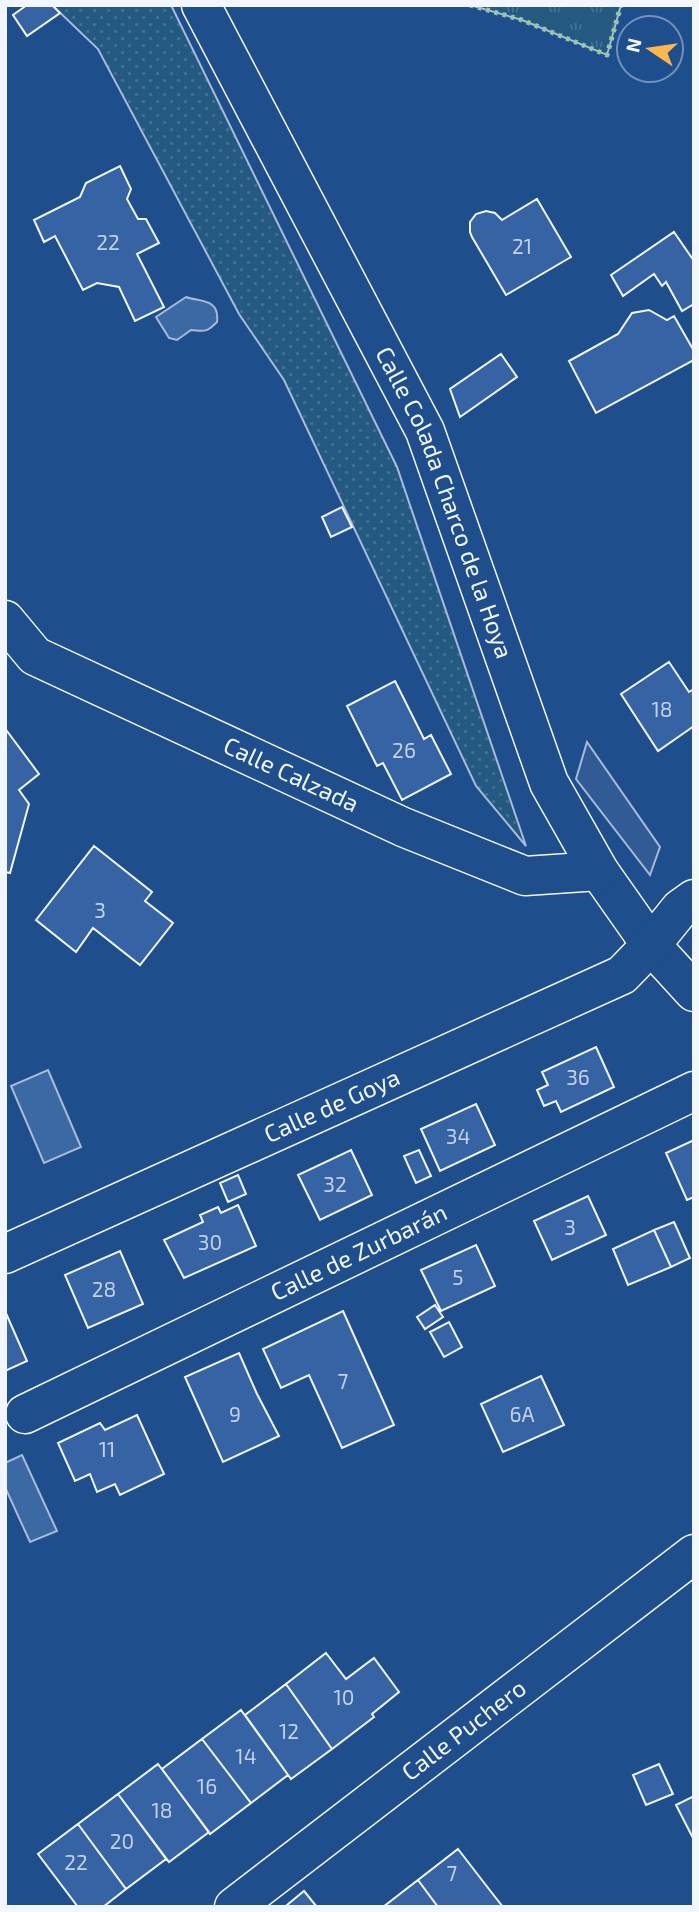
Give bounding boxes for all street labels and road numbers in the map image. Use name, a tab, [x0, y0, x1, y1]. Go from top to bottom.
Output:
street label: Calle Colada Charco de la Hoya	[370, 341, 520, 662]
street label: Calle Calzada	[219, 730, 364, 817]
street label: Calle de Goya	[259, 1061, 404, 1148]
street label: Calle de Zurbarán	[266, 1197, 451, 1306]
street label: Calle Puchero	[395, 1672, 531, 1786]

